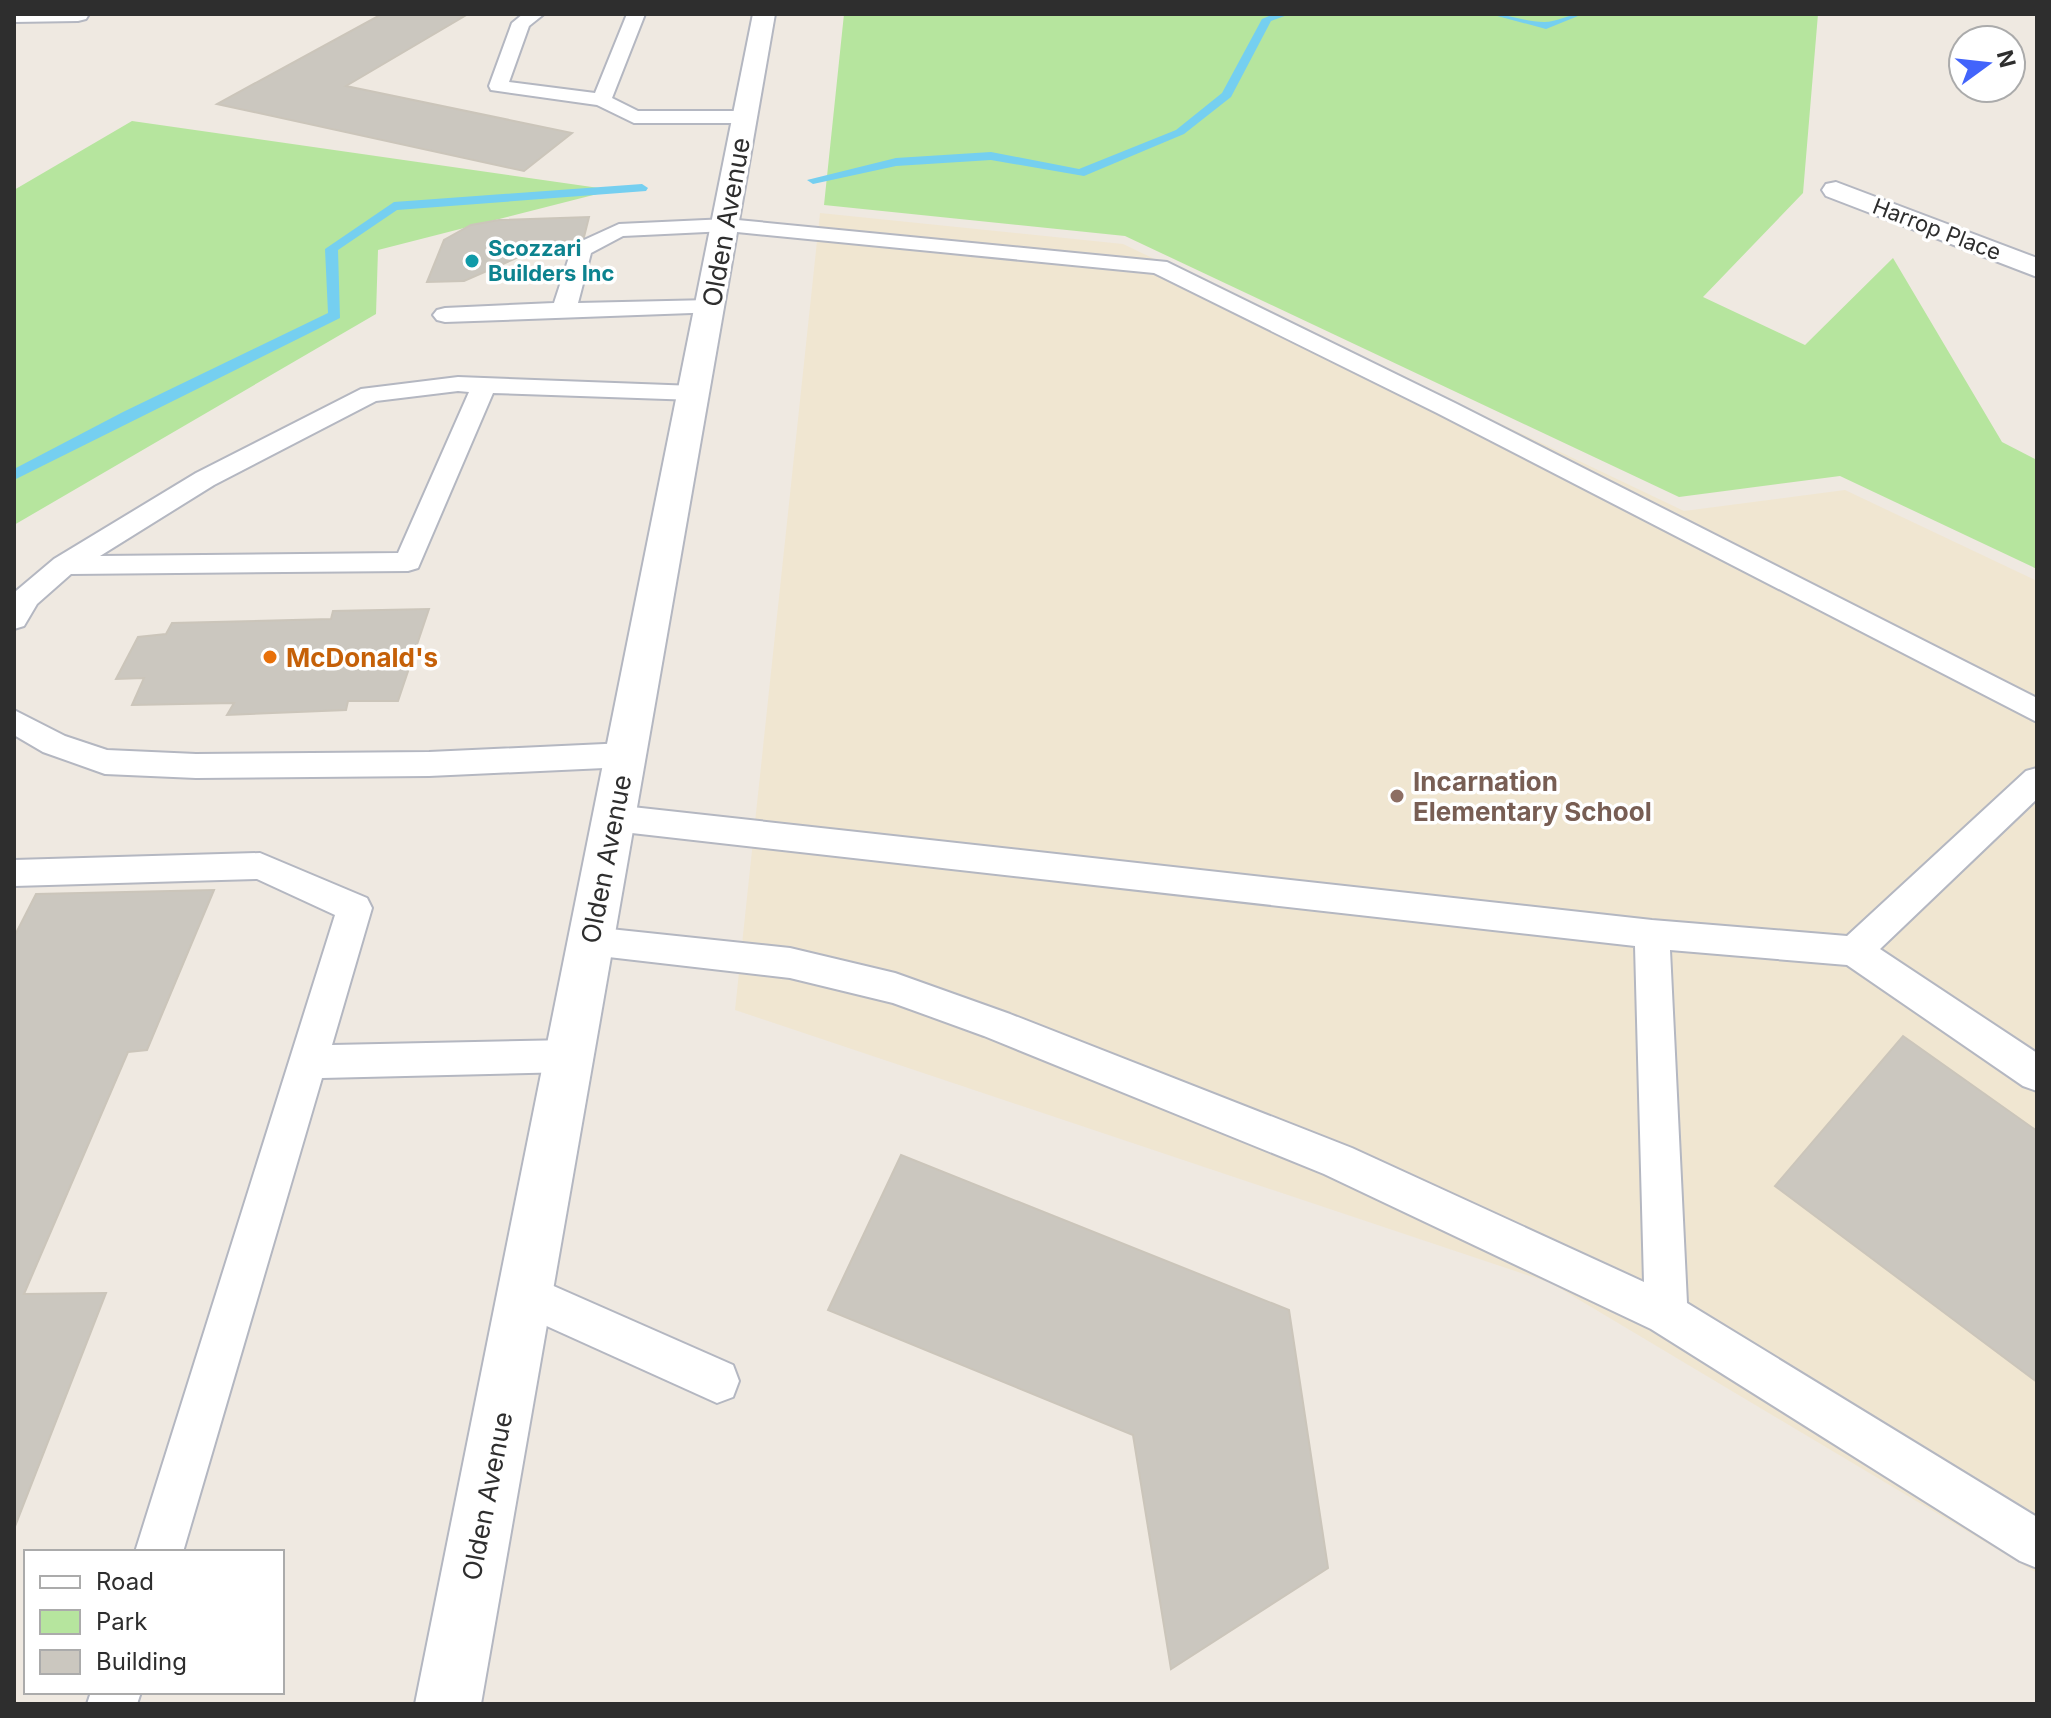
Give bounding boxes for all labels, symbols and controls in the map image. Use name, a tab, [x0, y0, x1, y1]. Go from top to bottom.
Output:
north arrow	[1947, 24, 2027, 104]
text: N	[1992, 47, 2021, 70]
street label: Olden Avenue	[696, 135, 756, 309]
street label: Harrop Place	[1869, 193, 2005, 265]
place label: Scozzari Builders Inc	[488, 235, 615, 286]
marker: Scozzari Builders Inc	[463, 252, 481, 270]
place label: McDonald's	[286, 642, 438, 673]
marker: McDonald's	[261, 648, 279, 666]
place label: Incarnation Elementary School	[1413, 766, 1652, 827]
street label: Olden Avenue	[574, 772, 638, 946]
marker: Incarnation Elementary School	[1388, 787, 1406, 805]
street label: Olden Avenue	[455, 1409, 519, 1583]
legend	[24, 1550, 284, 1694]
text: Road	[96, 1567, 154, 1596]
text: Park	[96, 1607, 147, 1636]
text: Building	[96, 1647, 187, 1676]

